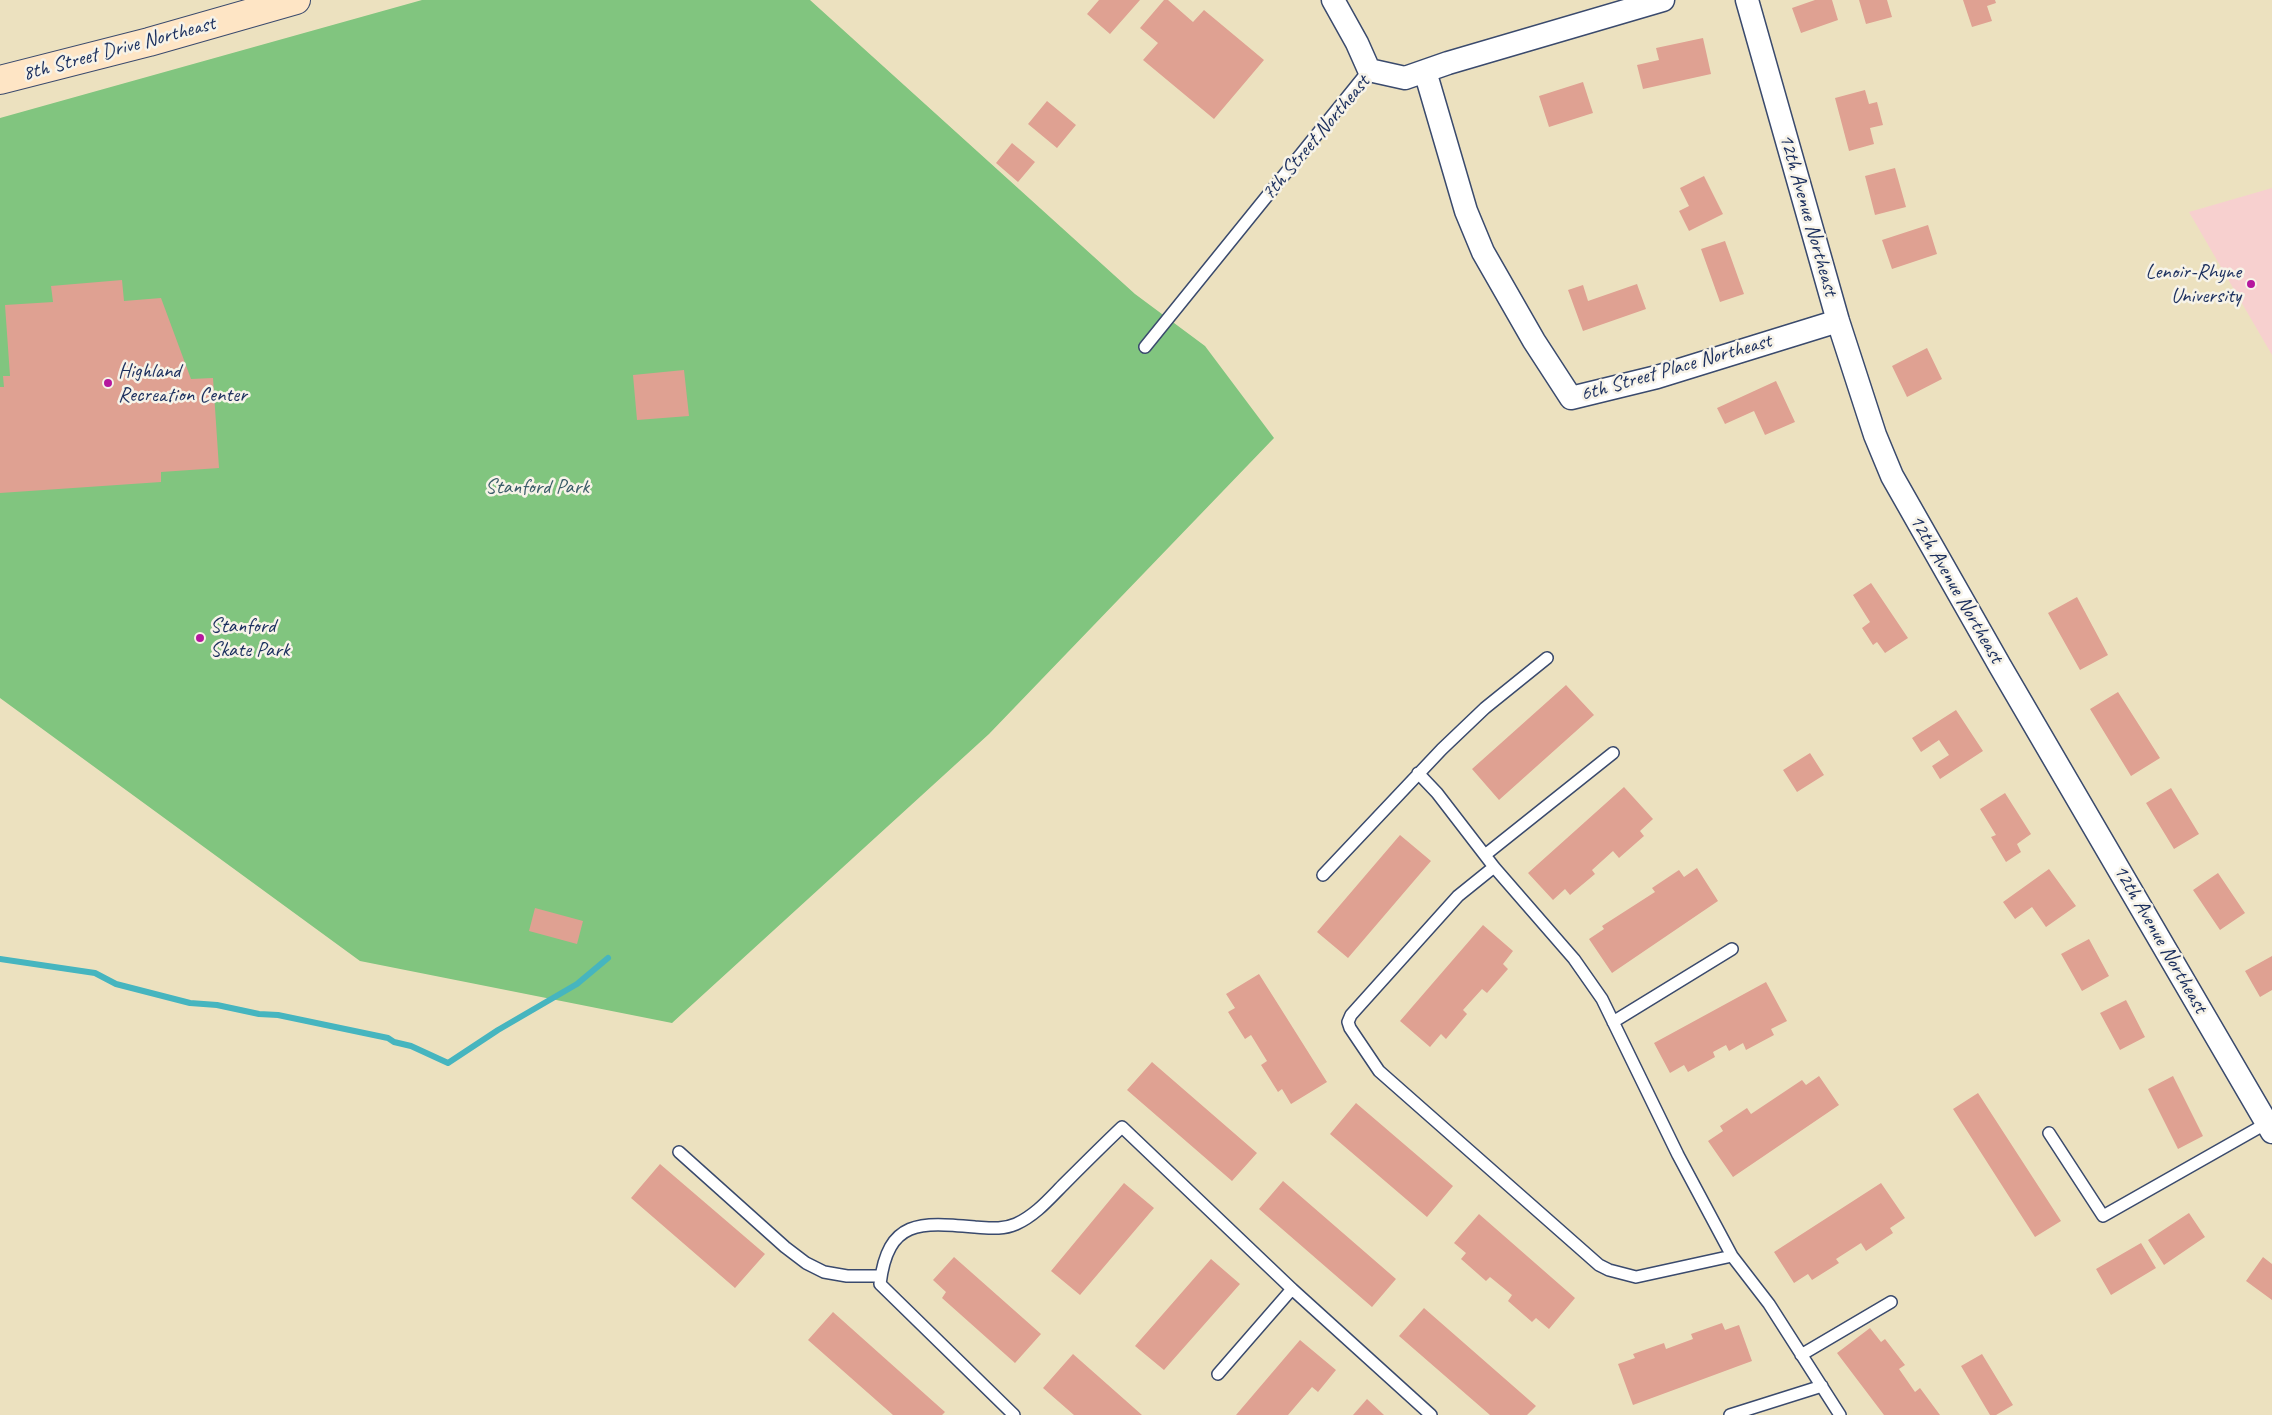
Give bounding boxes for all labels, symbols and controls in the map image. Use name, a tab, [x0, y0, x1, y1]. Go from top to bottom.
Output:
street label: 8th Street Drive Northeast	[20, 11, 218, 87]
street label: 7th Street Northeast	[1256, 70, 1376, 206]
street label: 12th Avenue Northeast	[1773, 131, 1843, 299]
place label: Lenoir-Rhyne University	[2146, 259, 2241, 309]
marker: Lenoir-Rhyne University	[2245, 278, 2257, 290]
street label: 6th Street Place Northeast	[1578, 329, 1774, 407]
place label: Highland Recreation Center	[118, 358, 247, 408]
marker: Highland Recreation Center	[102, 377, 114, 389]
park label: Stanford Park	[485, 474, 589, 500]
street label: 12th Avenue Northeast	[1903, 510, 2009, 668]
place label: Stanford Skate Park	[210, 613, 289, 663]
marker: Stanford Skate Park	[194, 632, 206, 644]
street label: 12th Avenue Northeast	[2107, 860, 2213, 1018]

